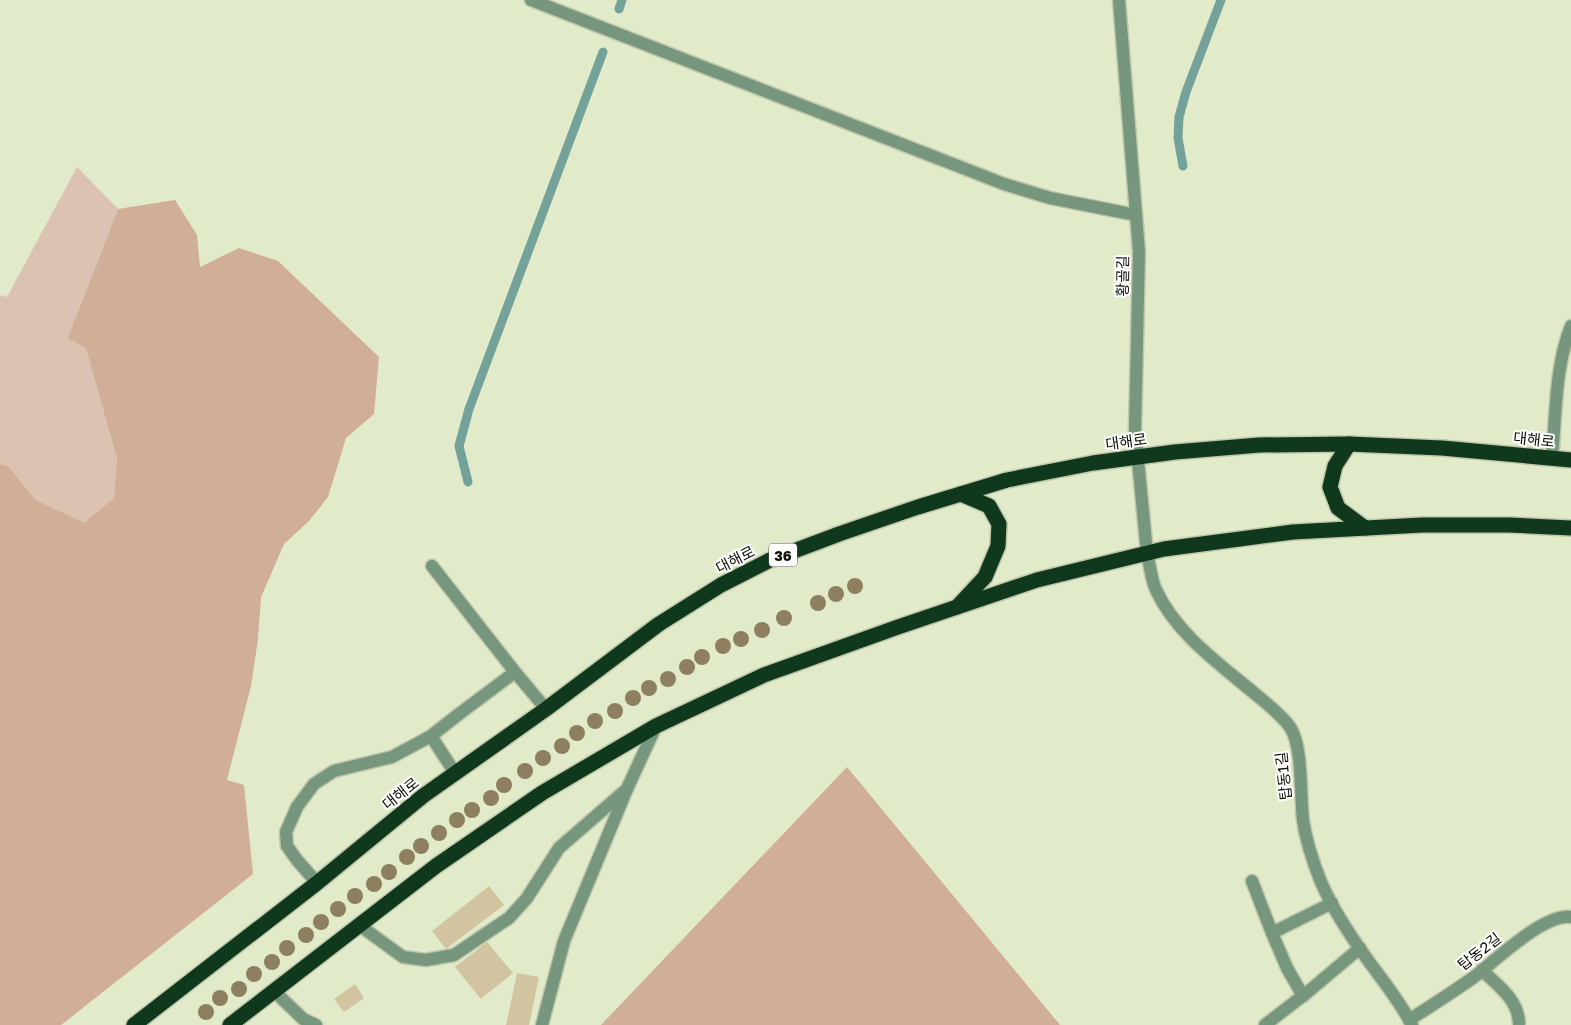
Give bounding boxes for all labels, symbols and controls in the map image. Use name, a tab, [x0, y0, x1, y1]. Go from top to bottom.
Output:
street label: 황골길	[1113, 255, 1131, 297]
street label: 대해로	[1512, 428, 1556, 450]
street label: 대해로	[1104, 429, 1148, 453]
street label: 대해로	[712, 542, 758, 576]
road number: 36	[769, 544, 797, 566]
street label: 탑동1길	[1272, 751, 1294, 801]
street label: 대해로	[378, 773, 422, 813]
street label: 탑동2길	[1454, 928, 1504, 974]

